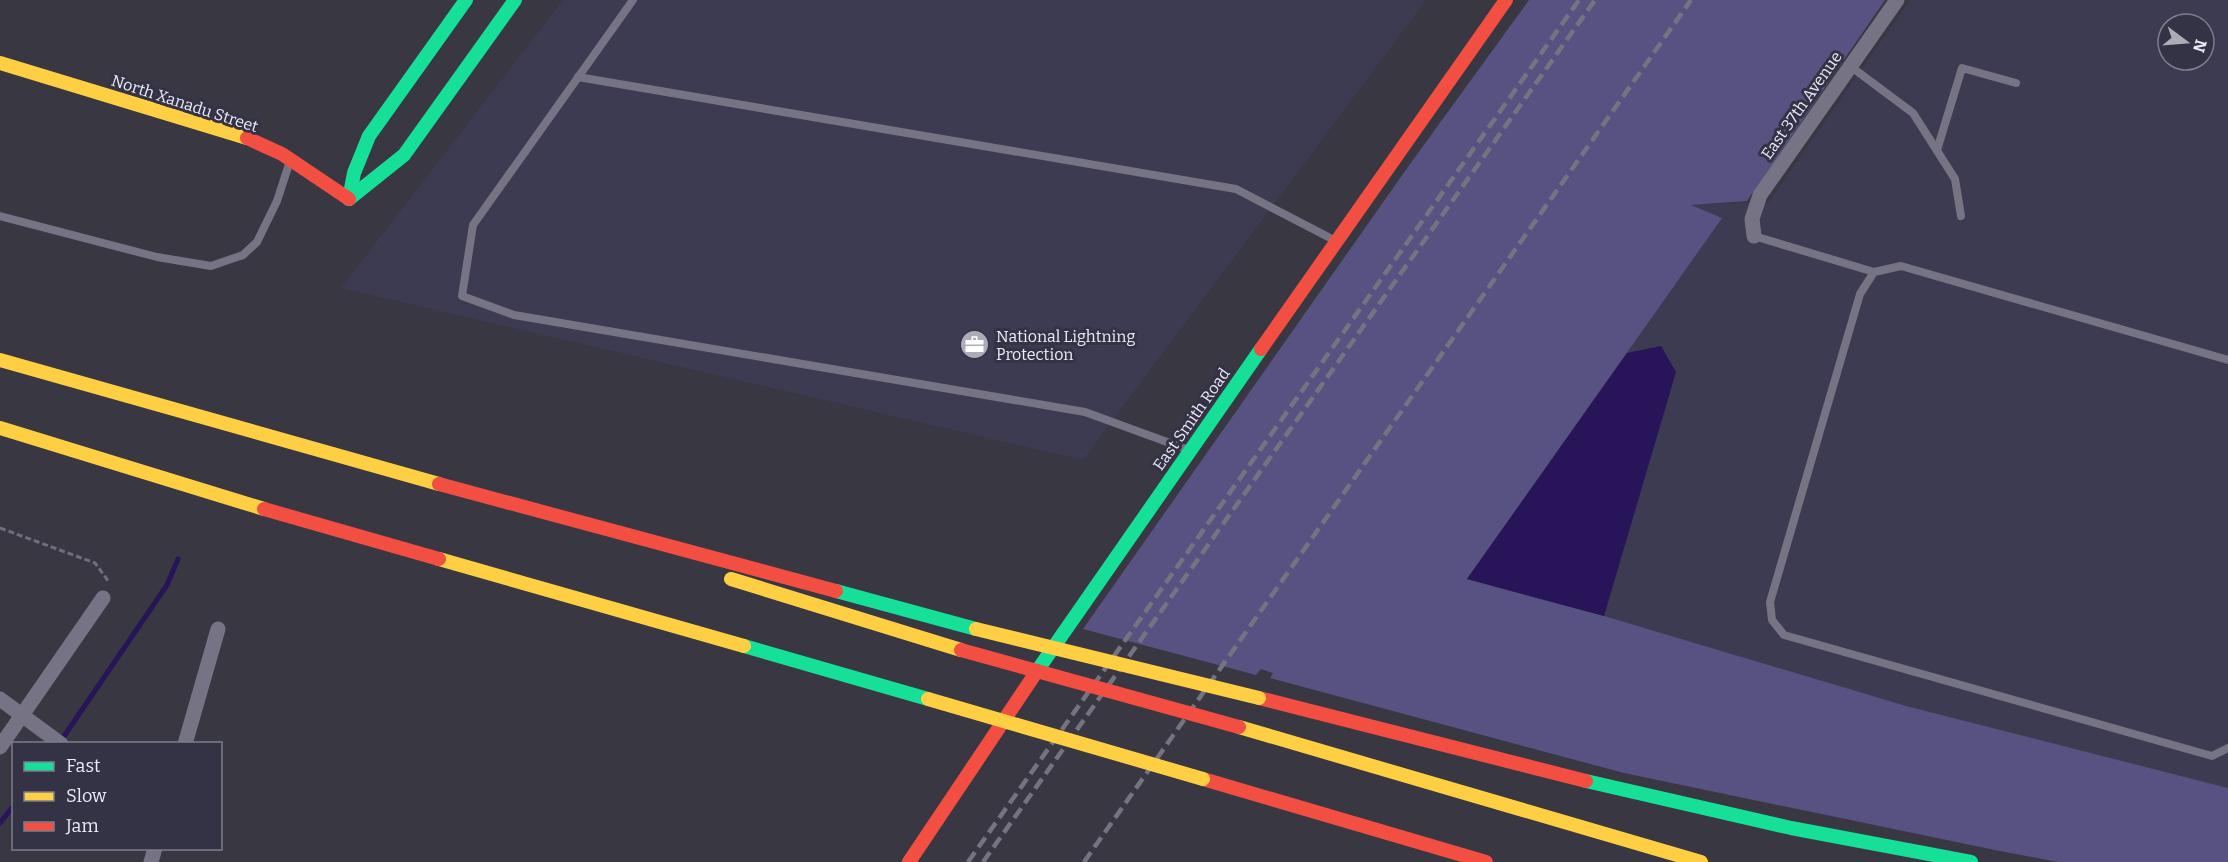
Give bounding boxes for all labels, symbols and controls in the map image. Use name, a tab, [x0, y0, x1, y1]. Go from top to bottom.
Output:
north arrow	[2156, 12, 2216, 72]
text: N	[2189, 37, 2211, 55]
street label: East 37th Avenue	[1757, 48, 1846, 163]
street label: North Xanadu Street	[109, 71, 261, 136]
place label: National Lightning Protection	[996, 327, 1135, 364]
office icon: National Lightning Protection	[959, 329, 991, 361]
street label: East Smith Road	[1149, 364, 1234, 474]
legend	[12, 742, 222, 850]
text: Fast	[66, 755, 101, 777]
text: Slow	[66, 785, 107, 807]
text: Jam	[65, 815, 99, 837]

